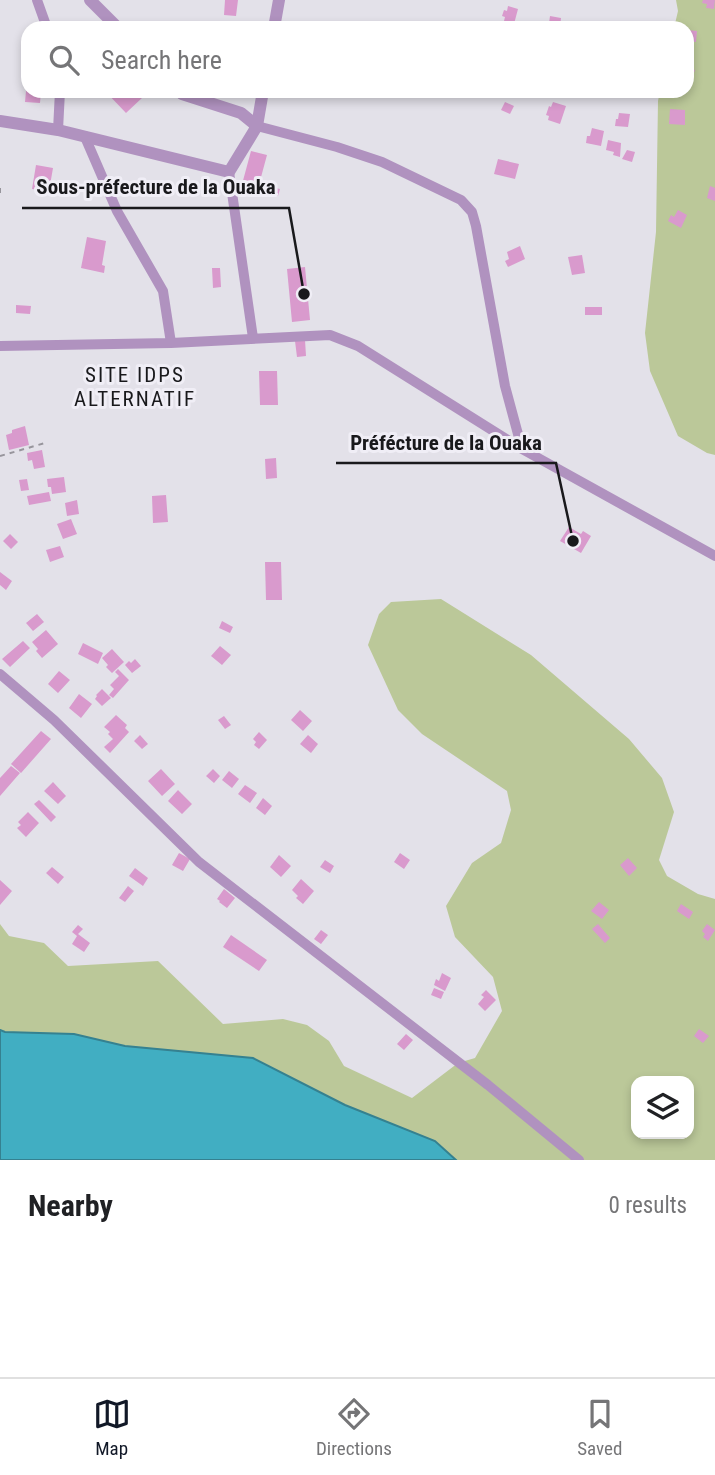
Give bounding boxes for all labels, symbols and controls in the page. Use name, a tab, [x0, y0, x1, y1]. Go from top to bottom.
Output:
search box	[21, 21, 694, 98]
icon: search	[45, 41, 83, 79]
text: Search here	[101, 45, 222, 75]
callout: Sous-préfecture de la Ouaka	[22, 166, 289, 208]
text: Sous-préfecture de la Ouaka	[36, 175, 276, 199]
district label: SITE IDPS ALTERNATIF	[74, 363, 196, 411]
callout: Préfécture de la Ouaka	[336, 421, 556, 463]
text: Préfécture de la Ouaka	[350, 431, 542, 455]
map controls	[631, 1076, 694, 1139]
button: layers	[631, 1076, 694, 1139]
text: Nearby	[28, 1188, 113, 1223]
text: 0 results	[609, 1192, 687, 1219]
tab: Map	[93, 1395, 131, 1460]
tab: Directions	[316, 1395, 392, 1460]
tab: Saved	[577, 1395, 622, 1460]

